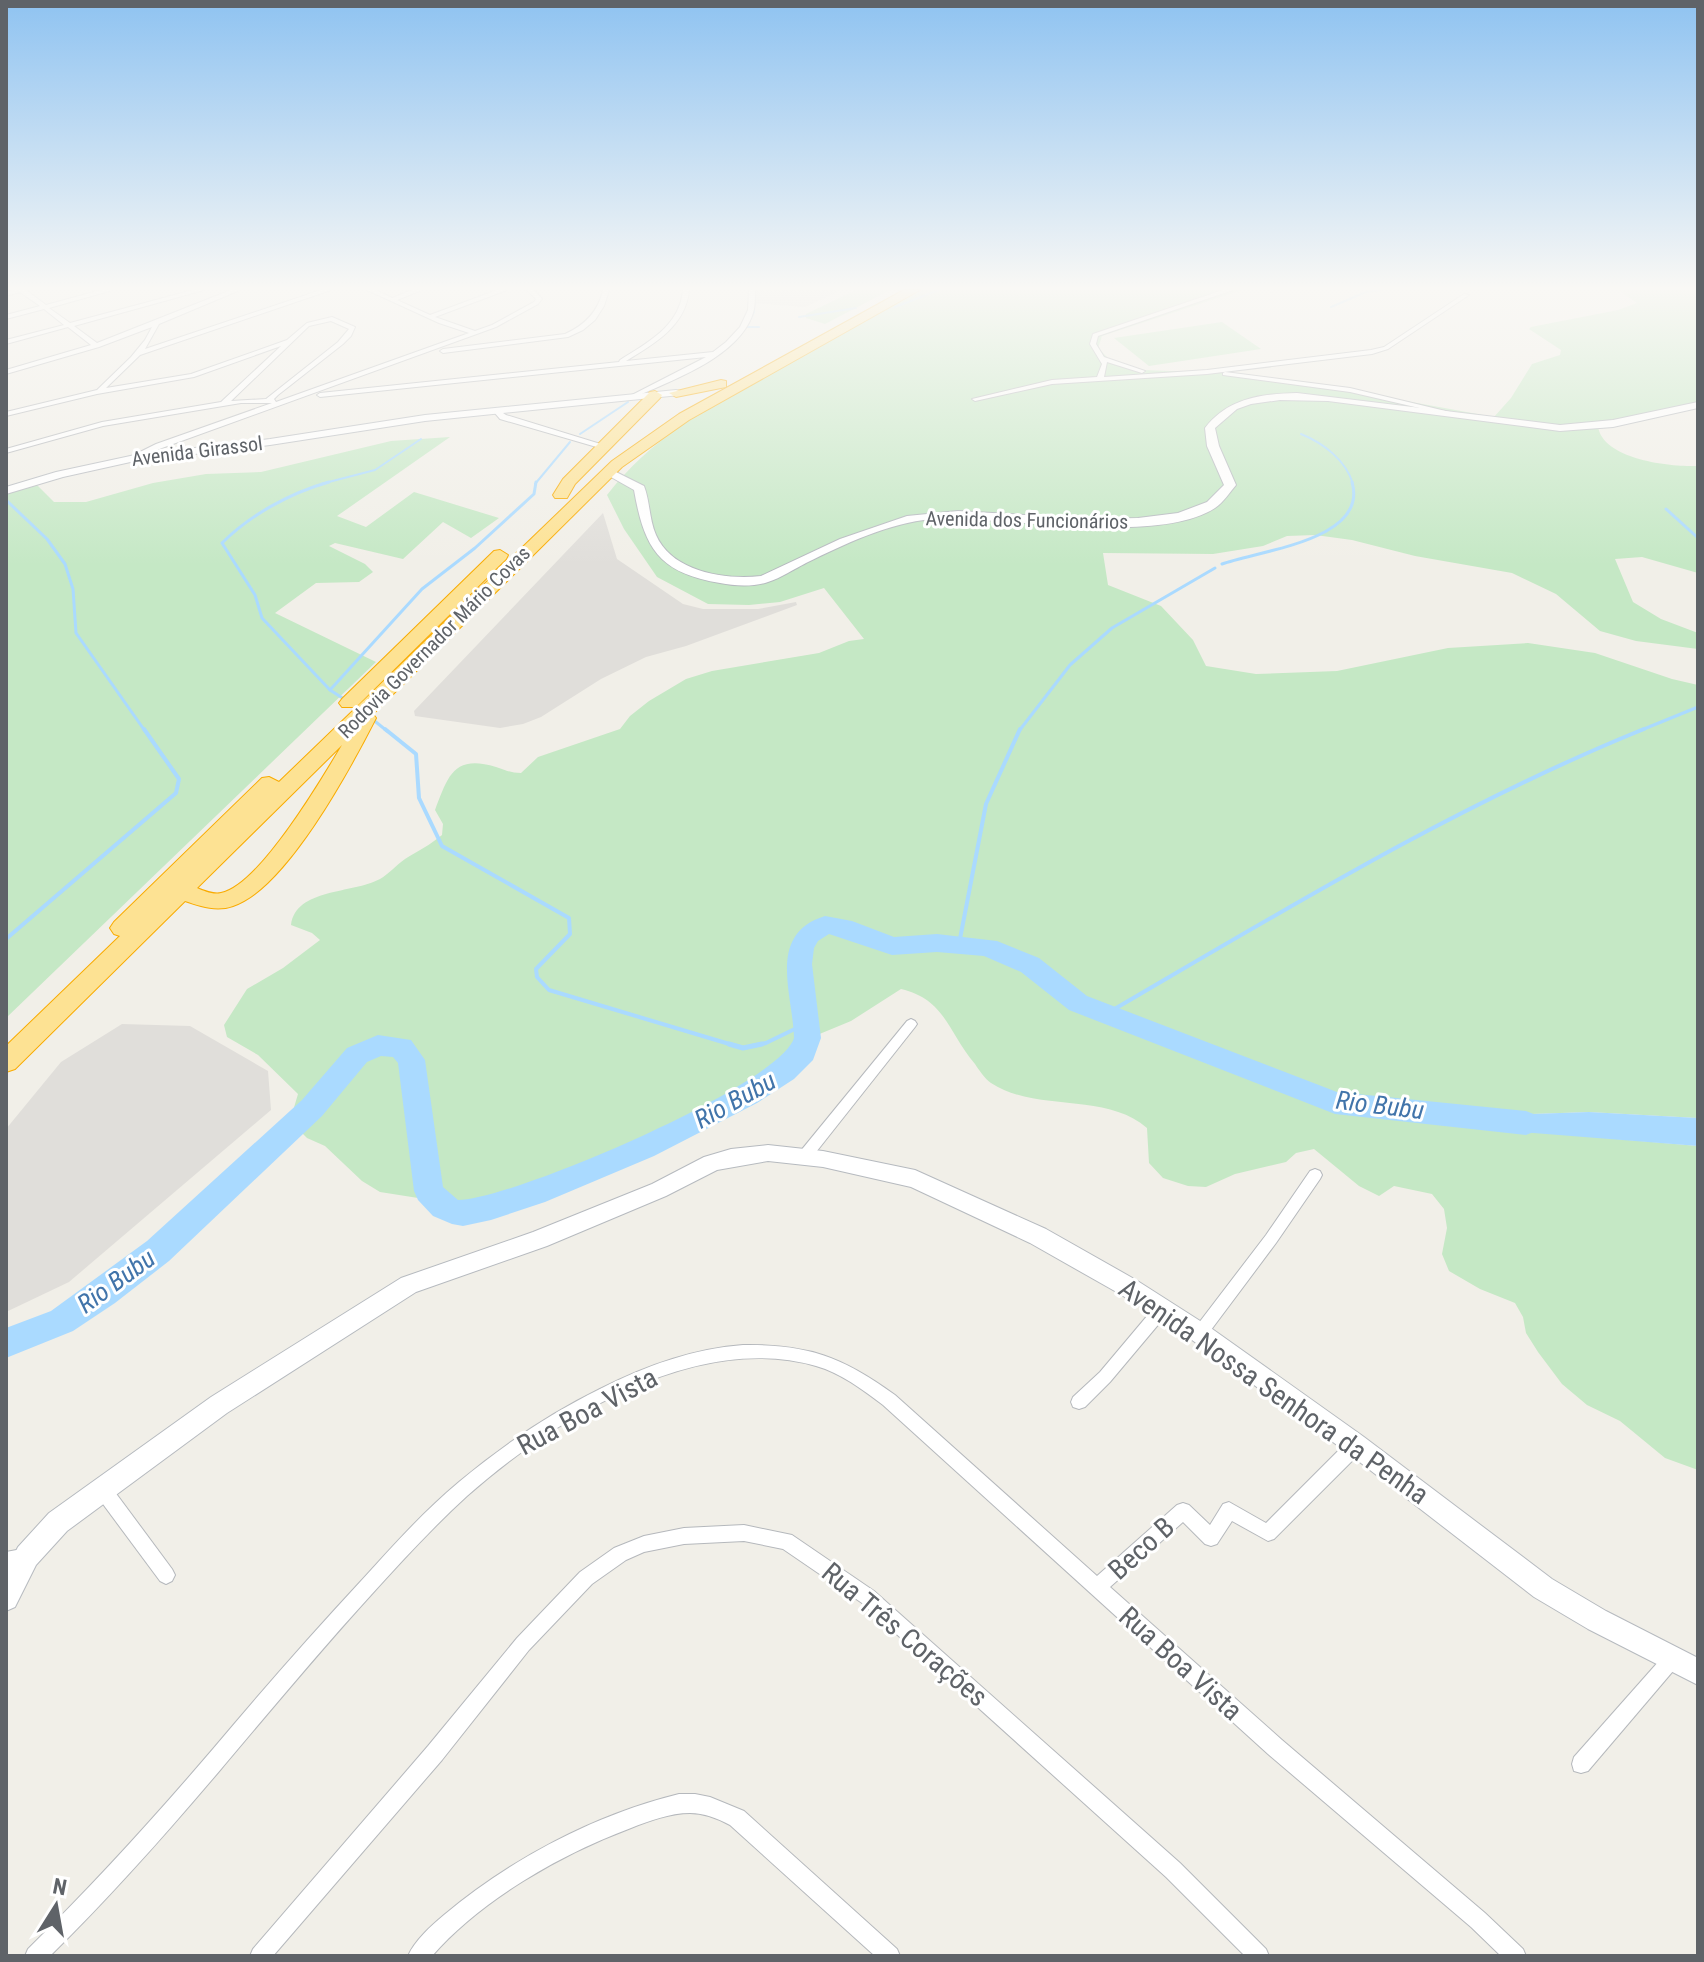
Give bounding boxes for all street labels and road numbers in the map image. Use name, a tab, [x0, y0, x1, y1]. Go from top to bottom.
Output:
street label: Avenida Girassol	[130, 431, 264, 471]
street label: Avenida dos Funcionários	[925, 506, 1129, 534]
street label: Rodovia Governador Mário Covas	[333, 541, 535, 743]
street label: Avenida Nossa Senhora da Penha	[1113, 1272, 1435, 1511]
street label: Rua Boa Vista	[512, 1361, 663, 1462]
street label: Beco B	[1102, 1510, 1181, 1586]
street label: Rua Três Corações	[815, 1556, 994, 1713]
street label: Rua Boa Vista	[1112, 1600, 1249, 1727]

